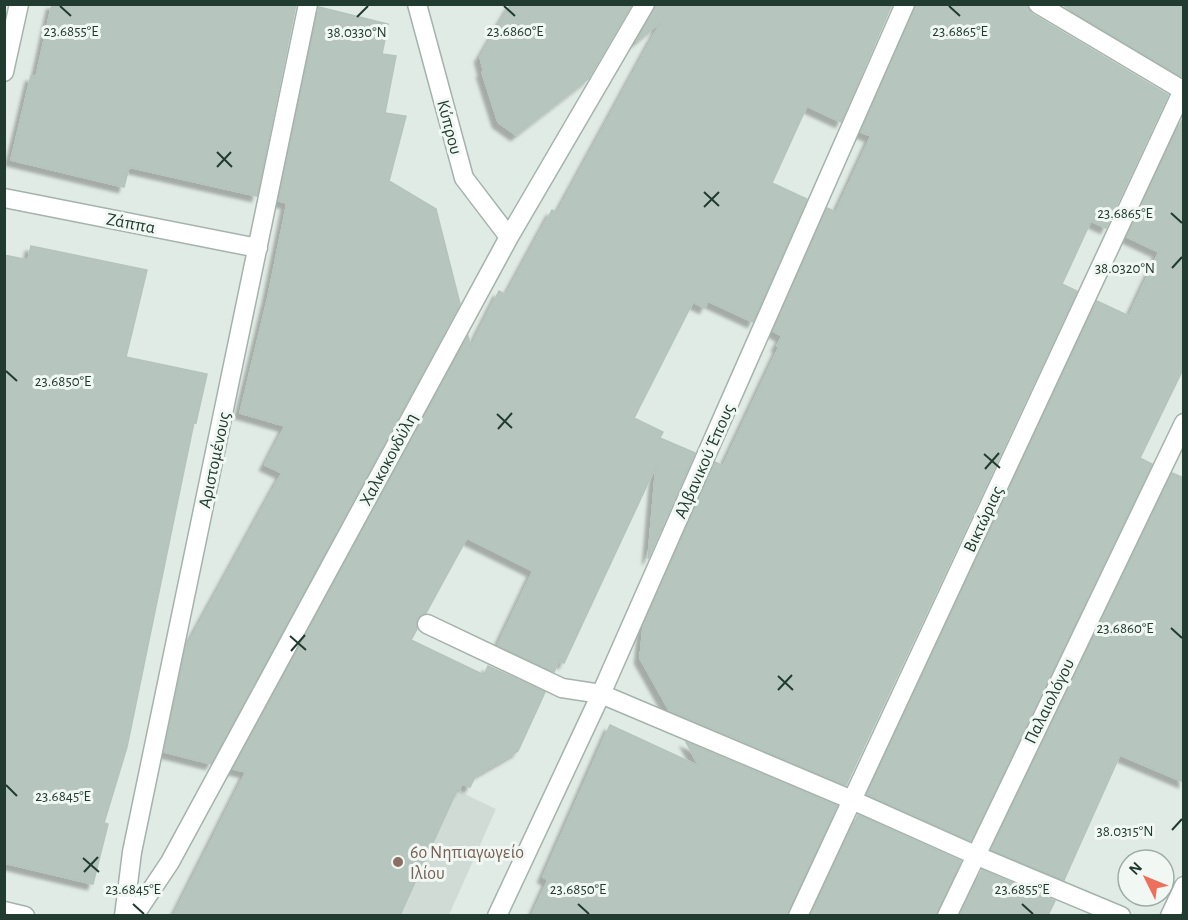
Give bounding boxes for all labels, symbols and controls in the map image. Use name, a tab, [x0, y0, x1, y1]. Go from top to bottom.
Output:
text: 23.6855°E	[44, 24, 98, 39]
text: 23.6860°E	[486, 24, 544, 39]
text: 23.6865°E	[932, 24, 988, 39]
text: 38.0330°N	[327, 25, 387, 40]
street label: Κύπρου	[433, 98, 465, 156]
text: 23.6865°E	[1097, 206, 1153, 221]
street label: Ζάππα	[105, 210, 157, 238]
text: 38.0320°N	[1095, 261, 1155, 276]
text: 23.6850°E	[35, 374, 91, 389]
street label: Αλβανικού Έπους	[672, 401, 738, 521]
street label: Χαλκοκονδύλη	[357, 410, 421, 509]
street label: Αριστομένους	[196, 411, 234, 510]
street label: Βικτώριας	[961, 484, 1007, 555]
text: 23.6860°E	[1096, 621, 1154, 636]
street label: Παλαιολόγου	[1022, 656, 1078, 747]
text: 23.6845°E	[35, 789, 91, 804]
text: 38.0315°N	[1097, 824, 1153, 839]
place label: 6ο Νηπιαγωγείο Ιλίου	[410, 843, 524, 883]
north arrow	[1116, 848, 1176, 908]
marker: 6ο Νηπιαγωγείο Ιλίου	[391, 855, 405, 869]
text: N	[1126, 859, 1145, 878]
text: 23.6845°E	[105, 882, 161, 897]
text: 23.6850°E	[550, 882, 606, 897]
text: 23.6855°E	[995, 882, 1049, 897]

